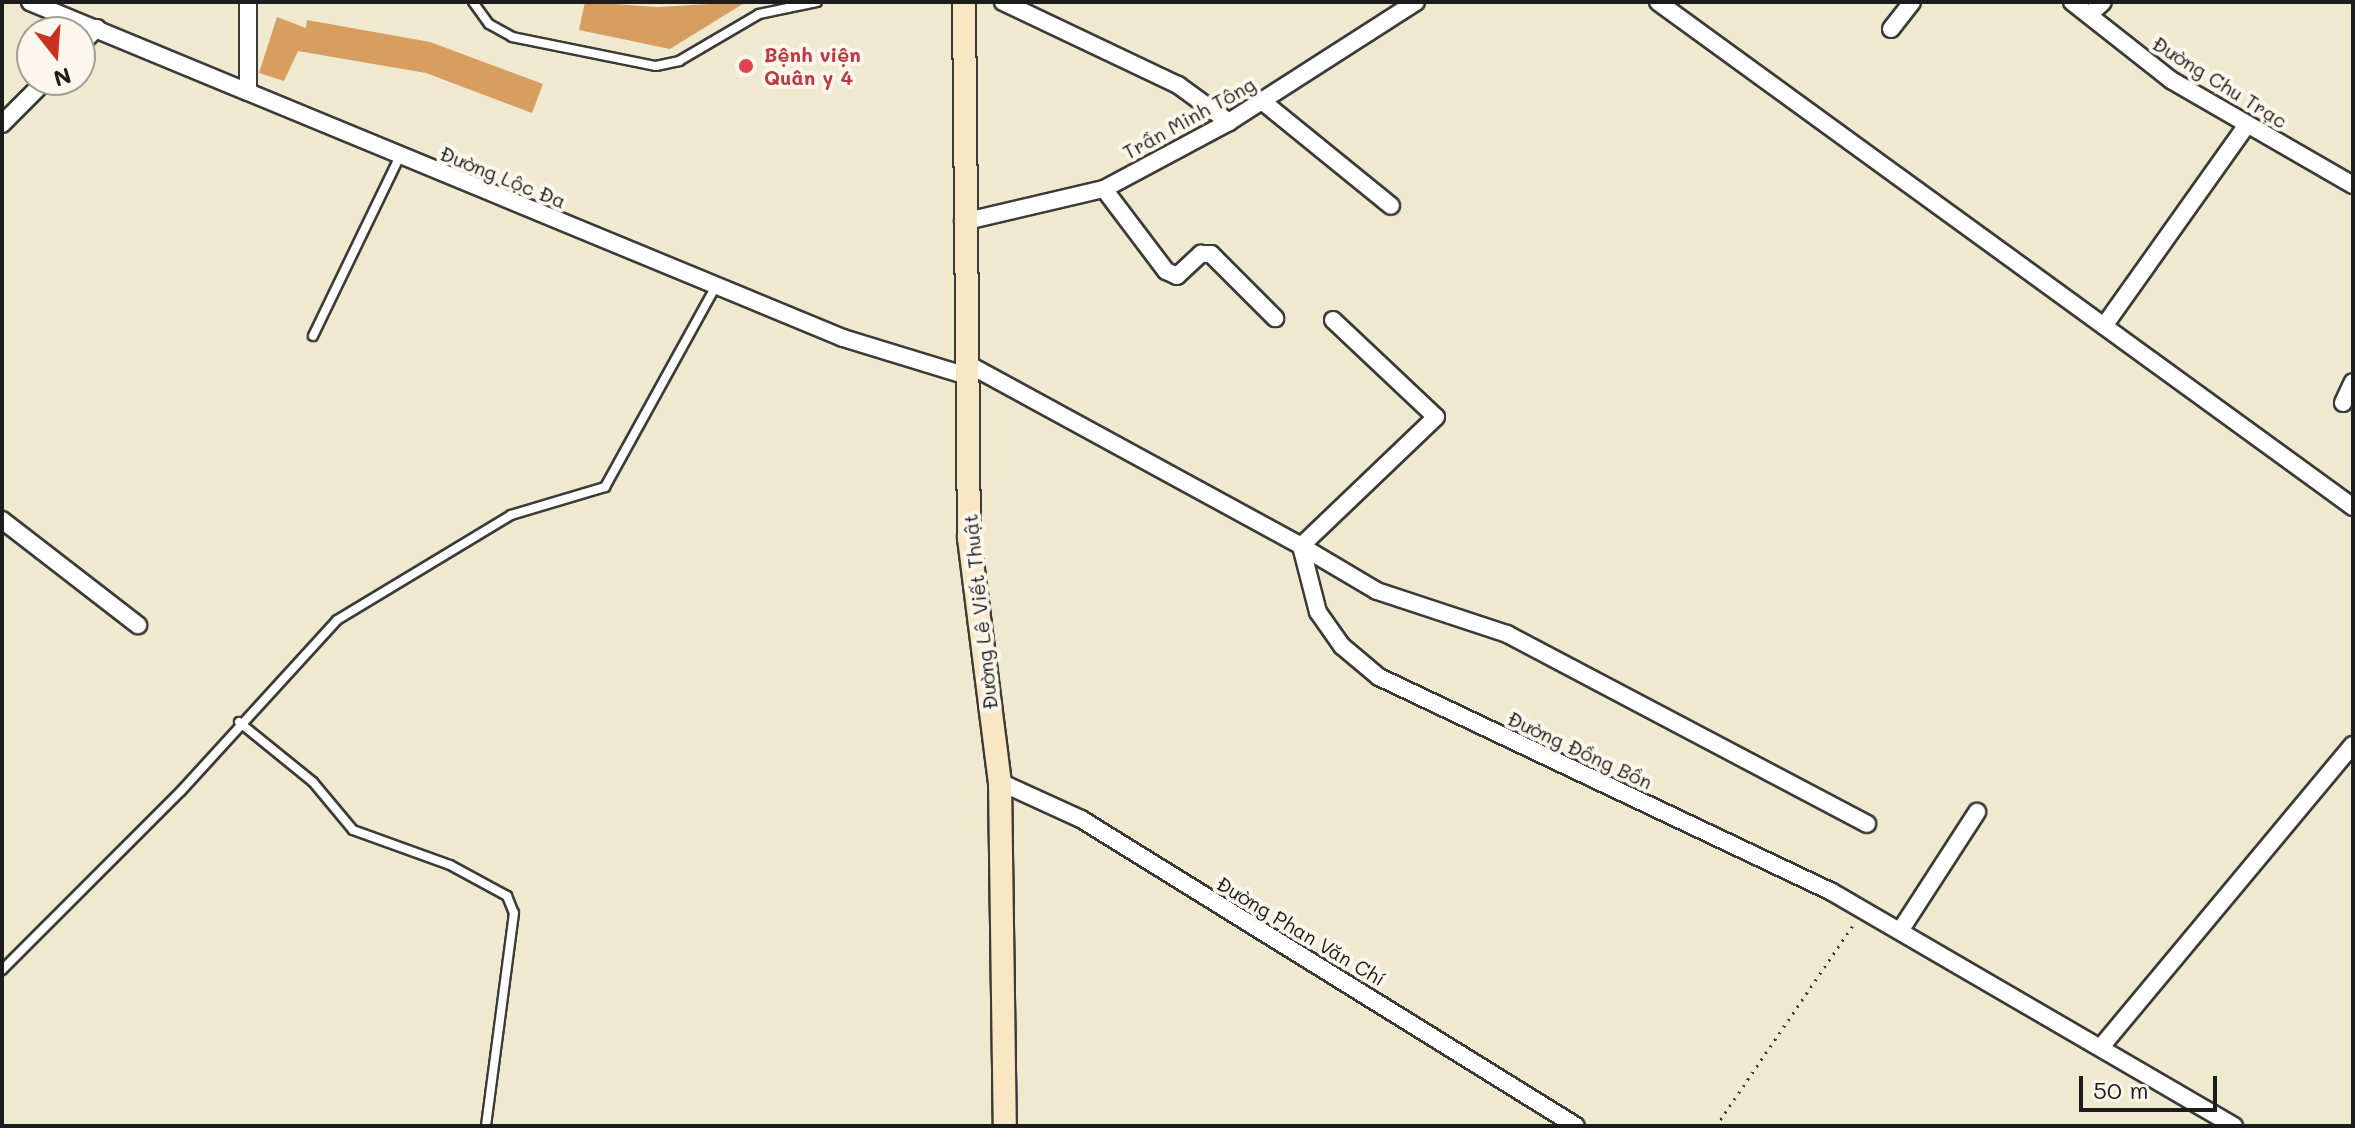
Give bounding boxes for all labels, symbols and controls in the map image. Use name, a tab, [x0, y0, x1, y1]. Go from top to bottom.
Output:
north arrow	[16, 16, 96, 96]
street label: Đường Chu Trạc	[2148, 31, 2292, 133]
place label: Bệnh viện Quân y 4	[764, 42, 861, 89]
marker: Bệnh viện Quân y 4	[735, 55, 757, 77]
text: N	[50, 61, 75, 94]
street label: Trần Minh Tông	[1119, 72, 1259, 164]
street label: Đường Lộc Đa	[437, 141, 569, 213]
street label: Đường Lê Viết Thuật	[958, 513, 1002, 711]
street label: Đường Đồng Bồn	[1504, 706, 1656, 794]
street label: Đường Phan Văn Chí	[1212, 871, 1390, 991]
scale bar	[2083, 1060, 2221, 1110]
text: 50 m	[2093, 1074, 2149, 1105]

